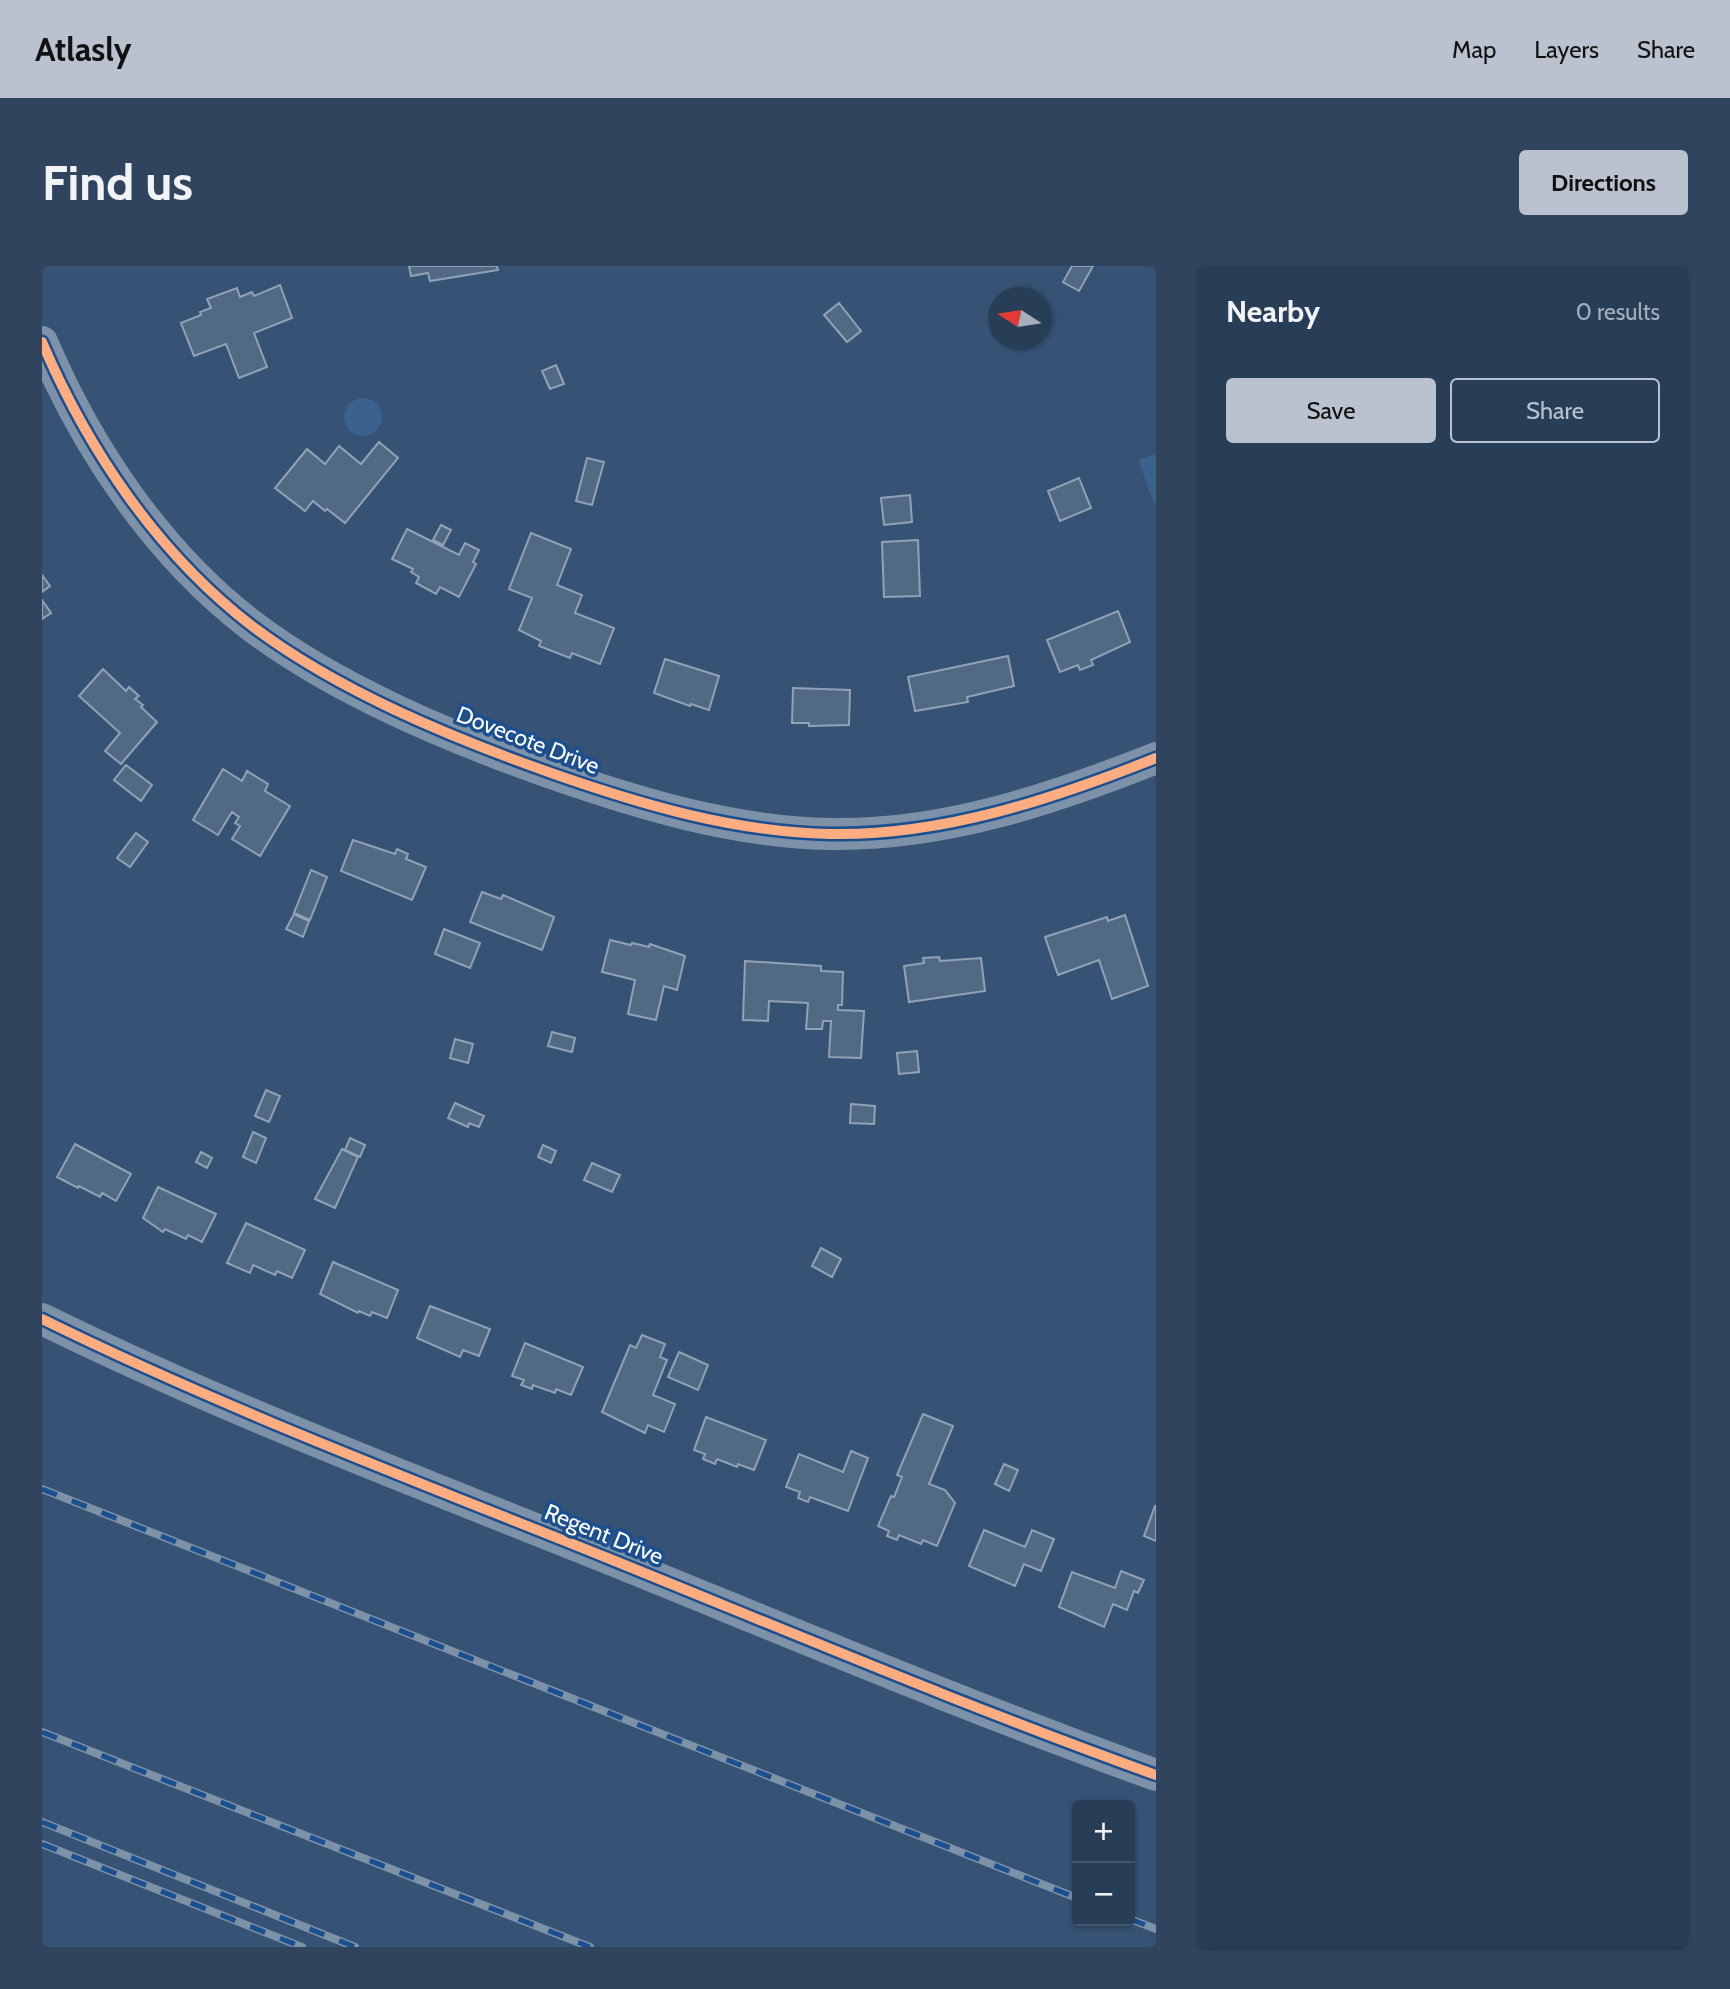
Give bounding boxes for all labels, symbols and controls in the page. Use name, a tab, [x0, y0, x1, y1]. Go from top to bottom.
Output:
text: Atlasly	[35, 29, 132, 69]
text: Map	[1452, 35, 1496, 64]
text: Layers	[1534, 35, 1599, 64]
text: Share	[1637, 35, 1695, 64]
button: Directions	[1519, 150, 1688, 215]
text: Find us	[42, 153, 193, 212]
north arrow	[988, 287, 1051, 350]
text: Nearby	[1226, 293, 1320, 330]
text: 0 results	[1576, 298, 1660, 326]
button: Save	[1226, 378, 1436, 443]
button: Share	[1450, 378, 1660, 443]
street label: Dovecote Drive	[453, 700, 604, 780]
street label: Regent Drive	[541, 1497, 668, 1571]
map controls	[1072, 1800, 1135, 1926]
button: +	[1072, 1800, 1135, 1863]
button: −	[1072, 1863, 1135, 1926]

